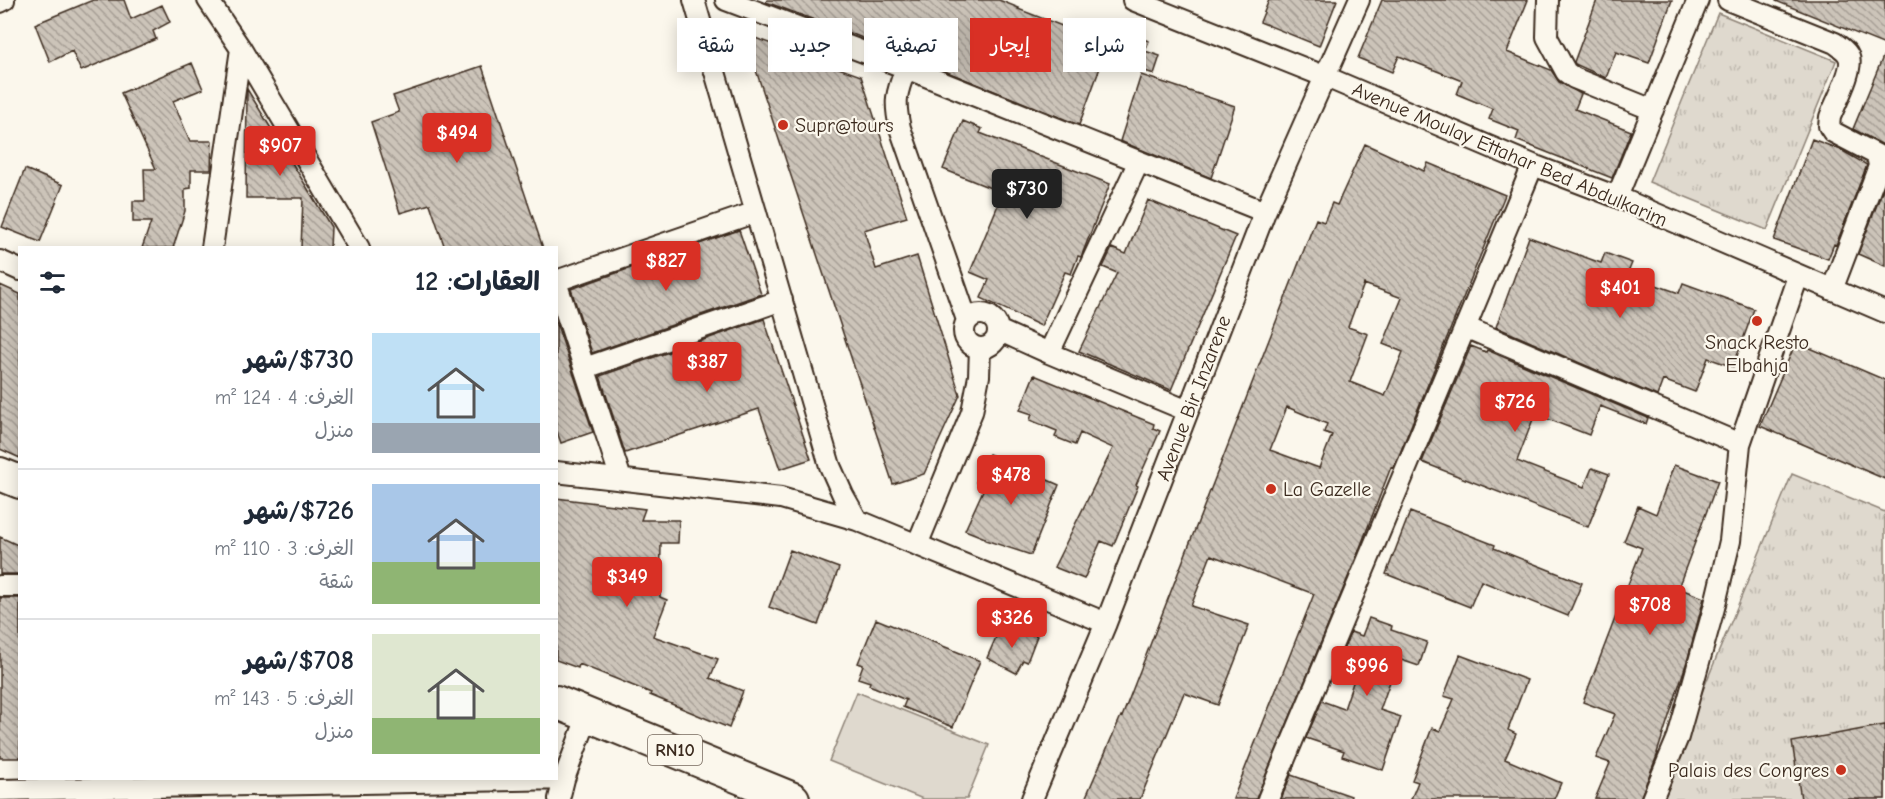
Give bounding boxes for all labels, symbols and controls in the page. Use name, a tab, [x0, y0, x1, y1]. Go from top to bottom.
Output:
chip: شقة	[677, 18, 756, 72]
chip: جديد	[768, 18, 852, 72]
chip: تصفية	[864, 18, 958, 72]
chip: إيجار	[970, 18, 1051, 72]
chip: شراء	[1063, 18, 1146, 72]
street label: Avenue Moulay Ettahar Bed Abdulkarim	[1349, 77, 1671, 232]
pin: $494	[421, 113, 493, 164]
place label: Supr@tours	[795, 114, 894, 137]
marker: Supr@tours	[776, 118, 790, 132]
text: $494	[436, 121, 478, 144]
pin: $907	[244, 126, 316, 177]
text: $907	[259, 134, 301, 157]
pin: $730	[991, 169, 1063, 220]
text: $730	[1006, 177, 1048, 200]
pin: $827	[630, 241, 702, 292]
text: $827	[645, 249, 687, 272]
icon: filters	[36, 266, 69, 299]
text: العقارات: 12	[415, 267, 540, 297]
pin: $401	[1584, 268, 1656, 319]
text: $401	[1600, 276, 1640, 299]
street label: Avenue Bir Inzarene	[1151, 312, 1236, 484]
marker: Snack Resto Elbahja	[1750, 314, 1764, 328]
place label: Snack Resto Elbahja	[1705, 331, 1809, 377]
pin: $387	[671, 342, 743, 393]
text: $730/شهر	[244, 345, 354, 375]
text: $387	[686, 350, 728, 373]
icon: home	[420, 357, 492, 429]
pin: $726	[1479, 382, 1551, 433]
text: الغرف: 4 · 124 m²	[215, 386, 354, 409]
text: $726	[1494, 390, 1536, 413]
text: منزل	[315, 419, 354, 442]
pin: $478	[975, 455, 1047, 506]
text: $478	[991, 463, 1031, 486]
place label: La Gazelle	[1283, 478, 1371, 501]
marker: La Gazelle	[1264, 482, 1278, 496]
text: $726/شهر	[245, 496, 354, 526]
icon: home	[420, 508, 492, 580]
text: الغرف: 3 · 110 m²	[214, 537, 354, 560]
pin: $349	[591, 557, 663, 608]
text: $349	[606, 565, 648, 588]
text: شقة	[319, 570, 354, 593]
pin: $708	[1614, 585, 1686, 636]
text: $708	[1629, 593, 1671, 616]
pin: $326	[976, 598, 1048, 649]
text: $326	[991, 606, 1033, 629]
text: $708/شهر	[244, 646, 354, 676]
pin: $996	[1331, 646, 1403, 697]
text: $996	[1345, 654, 1389, 677]
icon: home	[420, 658, 492, 730]
text: الغرف: 5 · 143 m²	[214, 687, 354, 710]
text: منزل	[315, 720, 354, 743]
road number: RN10	[648, 735, 702, 765]
place label: Palais des Congres	[1668, 759, 1829, 782]
marker: Palais des Congres	[1834, 763, 1848, 777]

